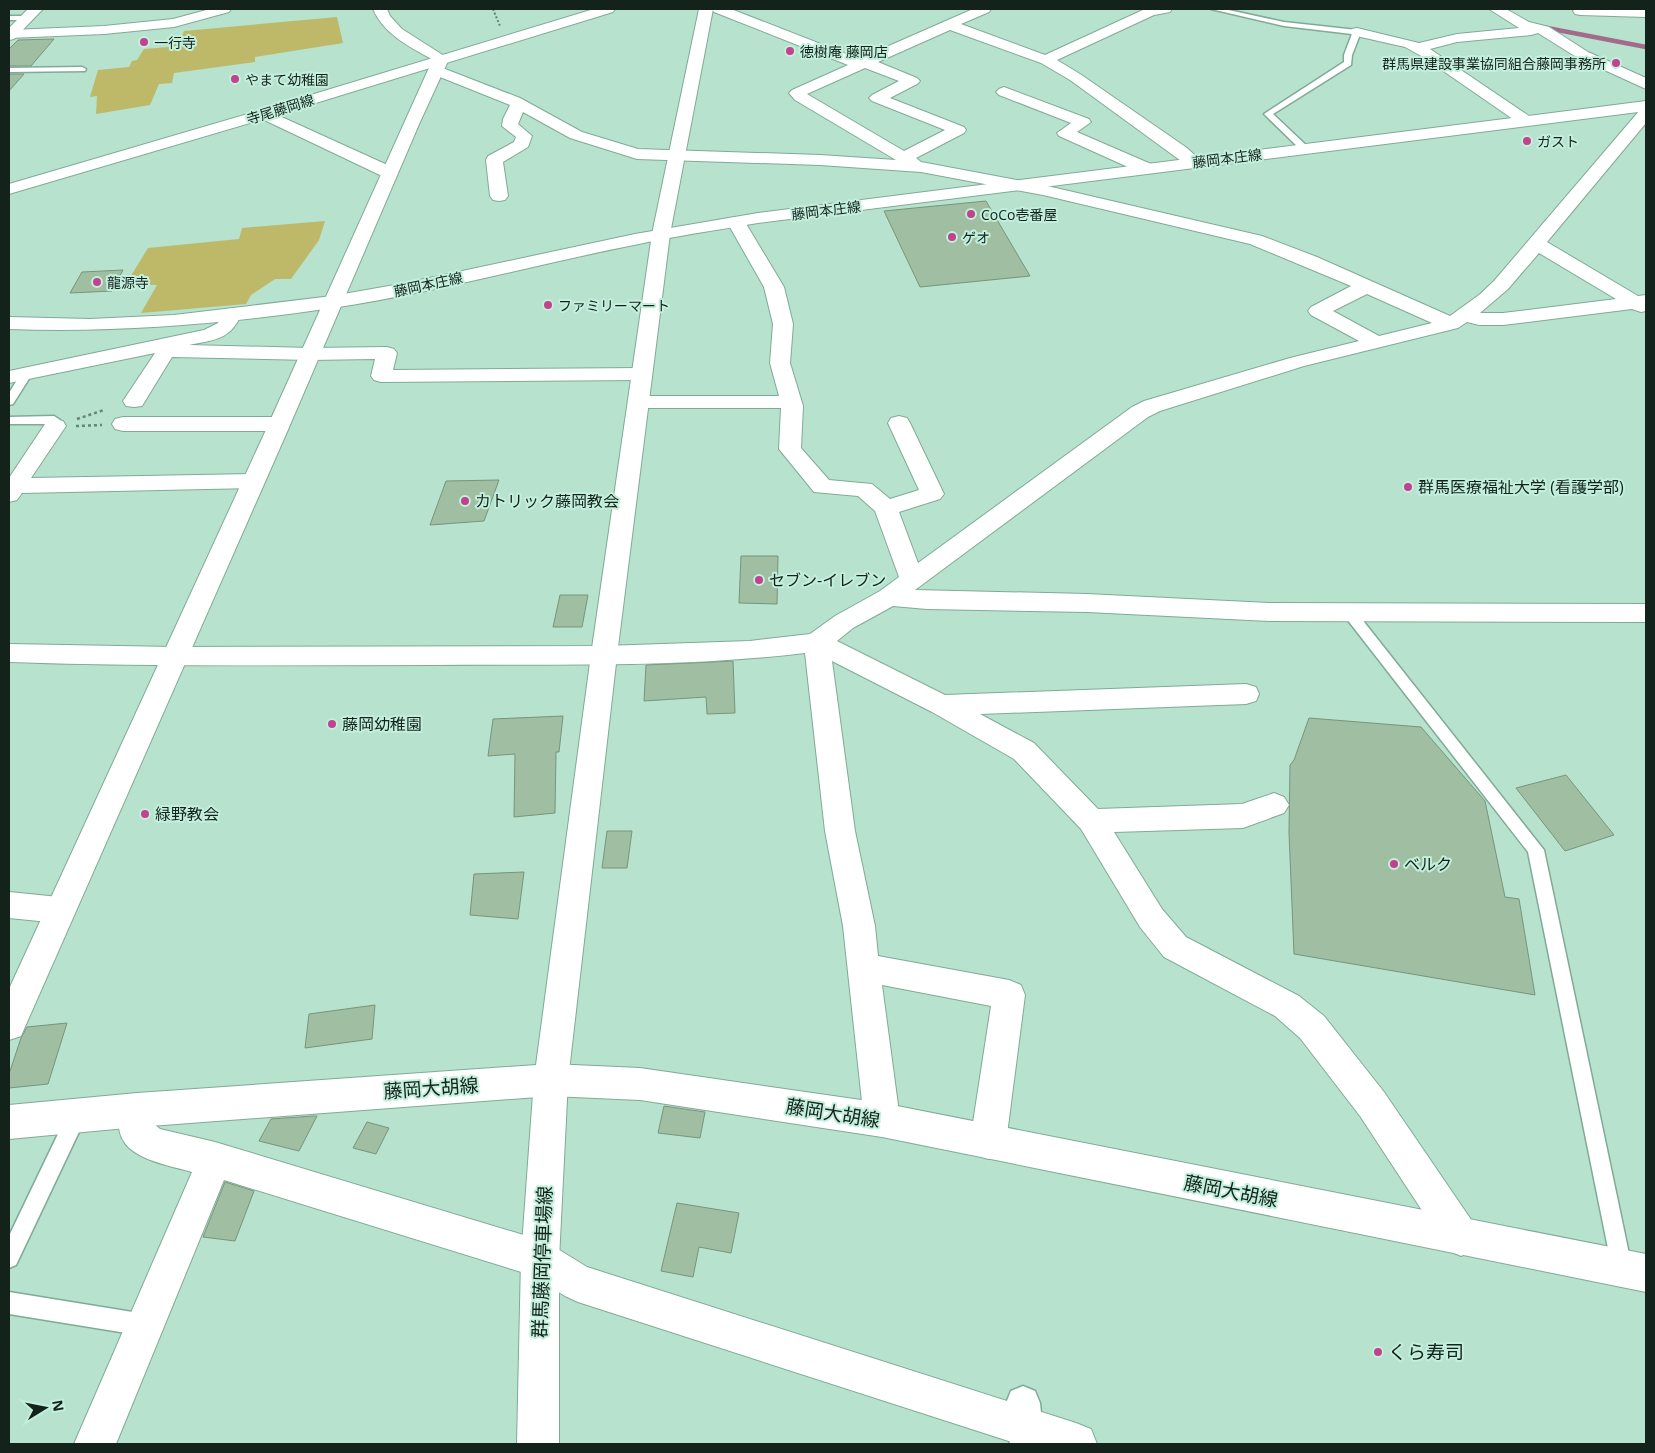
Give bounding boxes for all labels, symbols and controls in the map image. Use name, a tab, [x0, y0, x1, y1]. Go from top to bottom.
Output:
place label: 一行寺	[154, 33, 196, 52]
marker: 一行寺	[138, 36, 150, 48]
place label: 徳樹庵 藤岡店	[800, 42, 888, 61]
marker: 徳樹庵 藤岡店	[784, 45, 796, 57]
place label: 群馬県建設事業協同組合藤岡事務所	[1382, 54, 1606, 73]
marker: 群馬県建設事業協同組合藤岡事務所	[1610, 57, 1622, 69]
place label: やまて幼稚園	[245, 70, 329, 89]
marker: やまて幼稚園	[229, 73, 241, 85]
street label: 寺尾藤岡線	[244, 90, 316, 128]
place label: ガスト	[1537, 132, 1579, 151]
marker: ガスト	[1521, 135, 1533, 147]
street label: 藤岡本庄線	[1191, 144, 1263, 172]
street label: 藤岡本庄線	[790, 196, 862, 224]
place label: CoCo壱番屋	[981, 205, 1057, 224]
marker: CoCo壱番屋	[965, 208, 977, 220]
place label: ゲオ	[962, 228, 990, 247]
marker: ゲオ	[946, 231, 958, 243]
street label: 藤岡本庄線	[392, 267, 464, 301]
place label: 龍源寺	[107, 273, 149, 292]
marker: 龍源寺	[91, 276, 103, 288]
place label: ファミリーマート	[558, 296, 670, 315]
marker: ファミリーマート	[542, 299, 554, 311]
place label: 群馬医療福祉大学 (看護学部)	[1418, 476, 1624, 498]
marker: 群馬医療福祉大学 (看護学部)	[1402, 481, 1414, 493]
place label: カトリック藤岡教会	[475, 490, 619, 512]
marker: カトリック藤岡教会	[459, 495, 471, 507]
place label: セブン-イレブン	[769, 569, 886, 591]
marker: セブン-イレブン	[753, 574, 765, 586]
place label: 藤岡幼稚園	[342, 713, 422, 735]
marker: 藤岡幼稚園	[326, 718, 338, 730]
place label: 緑野教会	[155, 803, 219, 825]
marker: 緑野教会	[139, 808, 151, 820]
place label: ベルク	[1404, 853, 1452, 875]
marker: ベルク	[1388, 858, 1400, 870]
street label: 藤岡大胡線	[383, 1072, 479, 1104]
street label: 藤岡大胡線	[784, 1093, 882, 1133]
street label: 藤岡大胡線	[1182, 1169, 1280, 1213]
street label: 群馬藤岡停車場線	[526, 1186, 558, 1338]
place label: くら寿司	[1388, 1339, 1464, 1365]
marker: くら寿司	[1372, 1346, 1384, 1358]
north arrow	[20, 1383, 70, 1433]
text: N	[48, 1398, 69, 1413]

